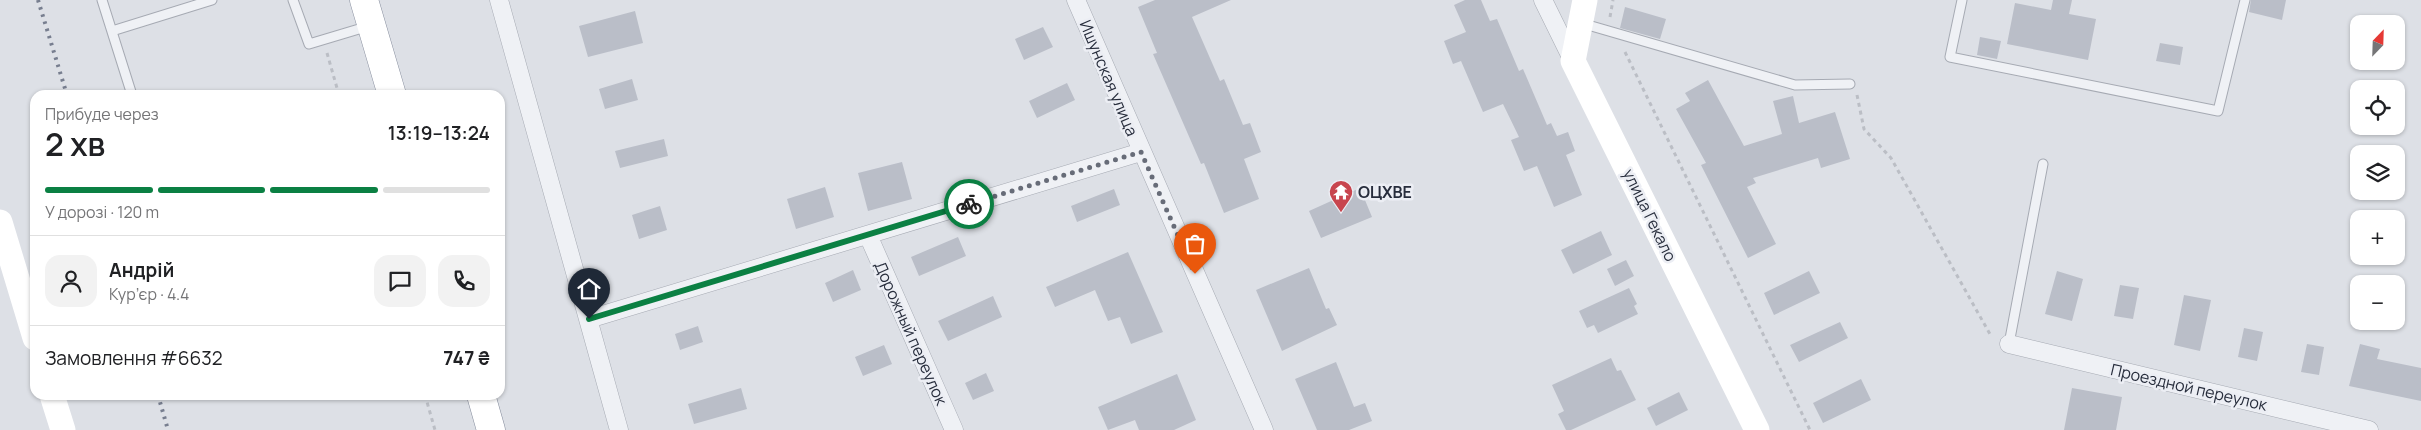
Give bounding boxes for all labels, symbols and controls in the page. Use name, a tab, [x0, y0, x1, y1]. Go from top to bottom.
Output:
north arrow	[2350, 15, 2405, 70]
map controls	[2350, 15, 2405, 330]
street label: Ишунская улица	[1075, 17, 1143, 139]
button: locate	[2350, 80, 2405, 135]
text: Прибуде через	[45, 103, 159, 125]
text: 13:19–13:24	[388, 120, 490, 146]
text: 2 хв	[45, 122, 105, 166]
button: layers	[2350, 145, 2405, 200]
street label: улица Гекало	[1618, 165, 1682, 265]
courier	[944, 179, 994, 229]
temple icon: ОЦХВЕ	[1328, 179, 1354, 213]
place label: ОЦХВЕ	[1358, 181, 1412, 203]
icon: bike	[955, 190, 983, 218]
text: У дорозі · 120 m	[45, 201, 159, 223]
button: +	[2350, 210, 2405, 265]
pin	[1174, 223, 1216, 274]
icon: bag	[1181, 230, 1209, 258]
button: person	[45, 255, 97, 307]
button: chat	[374, 255, 426, 307]
button: phone	[438, 255, 490, 307]
text: Андрій	[109, 257, 174, 283]
street label: Дорожный переулок	[869, 257, 953, 409]
pin	[568, 268, 610, 319]
icon: home	[575, 275, 603, 303]
button: −	[2350, 275, 2405, 330]
text: Кур’єр · 4.4	[109, 283, 190, 305]
text: Замовлення #6632	[45, 345, 223, 371]
text: 747 ₴	[443, 345, 490, 371]
street label: Проездной переулок	[2109, 358, 2270, 416]

